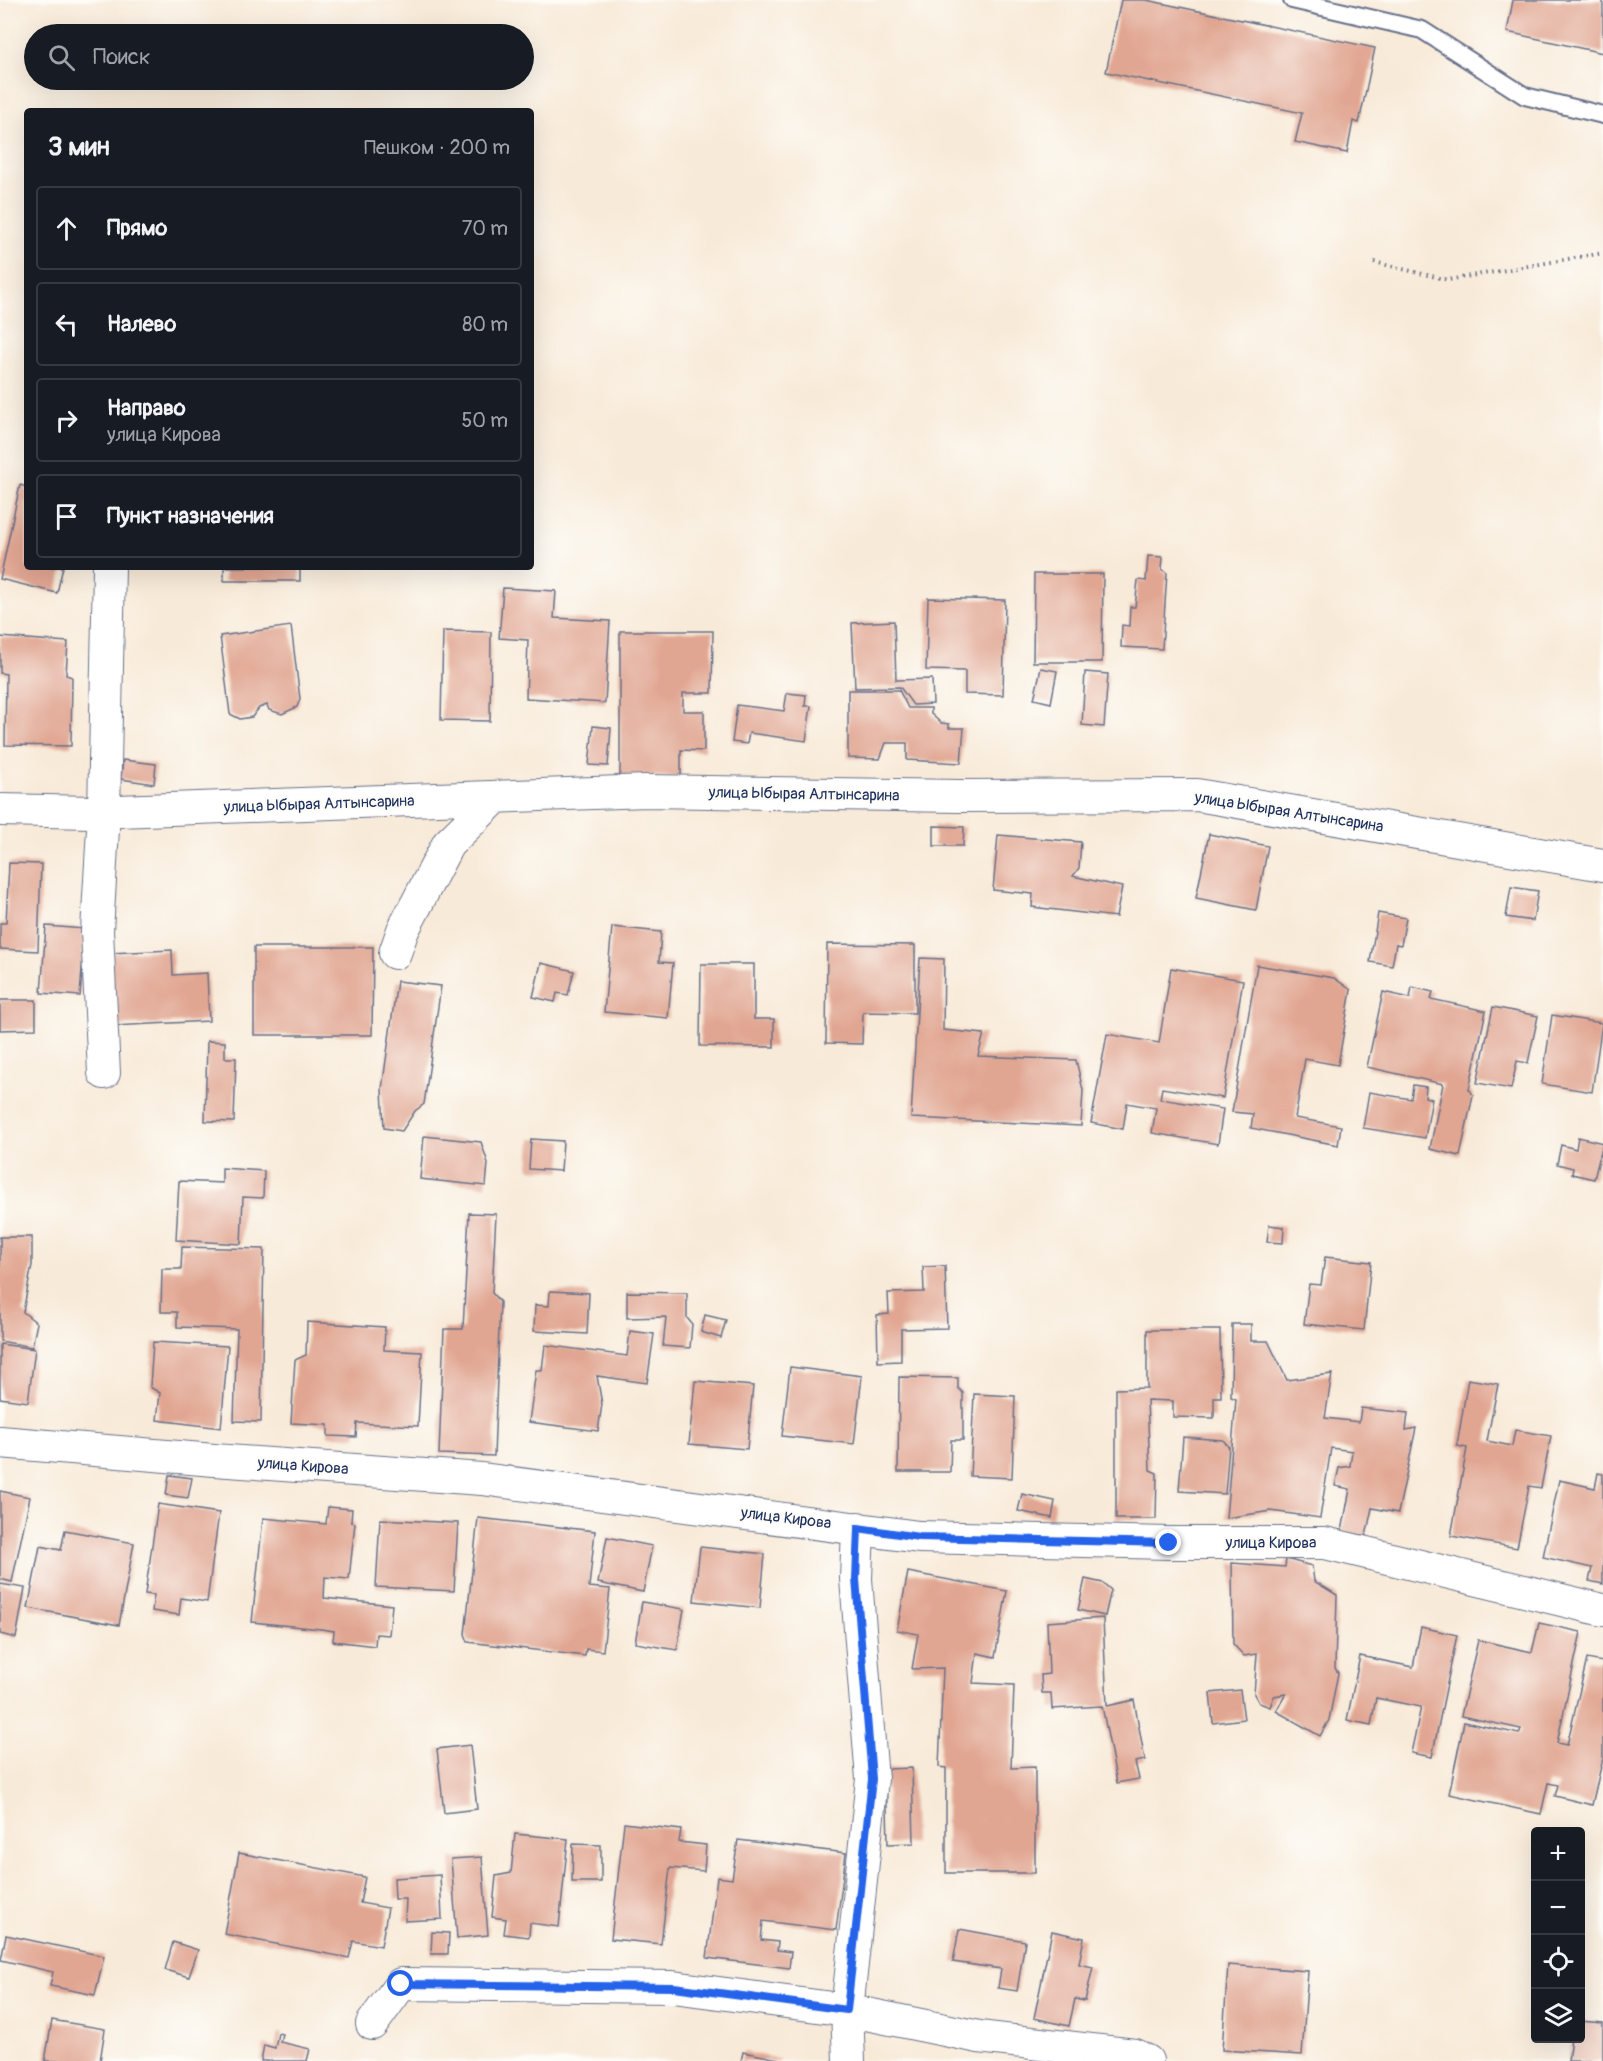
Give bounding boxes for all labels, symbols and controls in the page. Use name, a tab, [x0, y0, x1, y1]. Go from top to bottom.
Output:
search box	[24, 24, 534, 90]
icon: search	[45, 41, 78, 74]
text: Поиск	[93, 43, 150, 71]
text: 3 мин	[48, 131, 110, 163]
text: Пешком · 200 m	[364, 135, 510, 160]
icon: ahead	[50, 212, 83, 245]
text: Прямо	[107, 214, 167, 242]
text: 70 m	[462, 216, 508, 241]
icon: left	[50, 308, 83, 341]
text: Налево	[107, 310, 176, 338]
text: 80 m	[462, 312, 508, 337]
text: Направо	[107, 394, 186, 422]
icon: right	[50, 404, 83, 437]
text: 50 m	[461, 408, 508, 433]
text: улица Кирова	[107, 422, 221, 447]
icon: arrive	[50, 500, 83, 533]
text: Пункт назначения	[107, 502, 274, 530]
street label: улица Ыбырая Алтынсарина	[707, 782, 900, 806]
street label: улица Ыбырая Алтынсарина	[1192, 787, 1385, 837]
street label: улица Ыбырая Алтынсарина	[222, 791, 415, 817]
street label: улица Кирова	[256, 1453, 349, 1479]
street label: улица Кирова	[739, 1502, 832, 1533]
route end	[1155, 1529, 1181, 1555]
street label: улица Кирова	[1224, 1533, 1317, 1553]
map controls	[1531, 1827, 1585, 2043]
button: +	[1531, 1827, 1585, 1881]
button: −	[1531, 1881, 1585, 1935]
button: locate	[1531, 1935, 1585, 1989]
route start	[387, 1970, 413, 1996]
button: layers	[1531, 1989, 1585, 2043]

